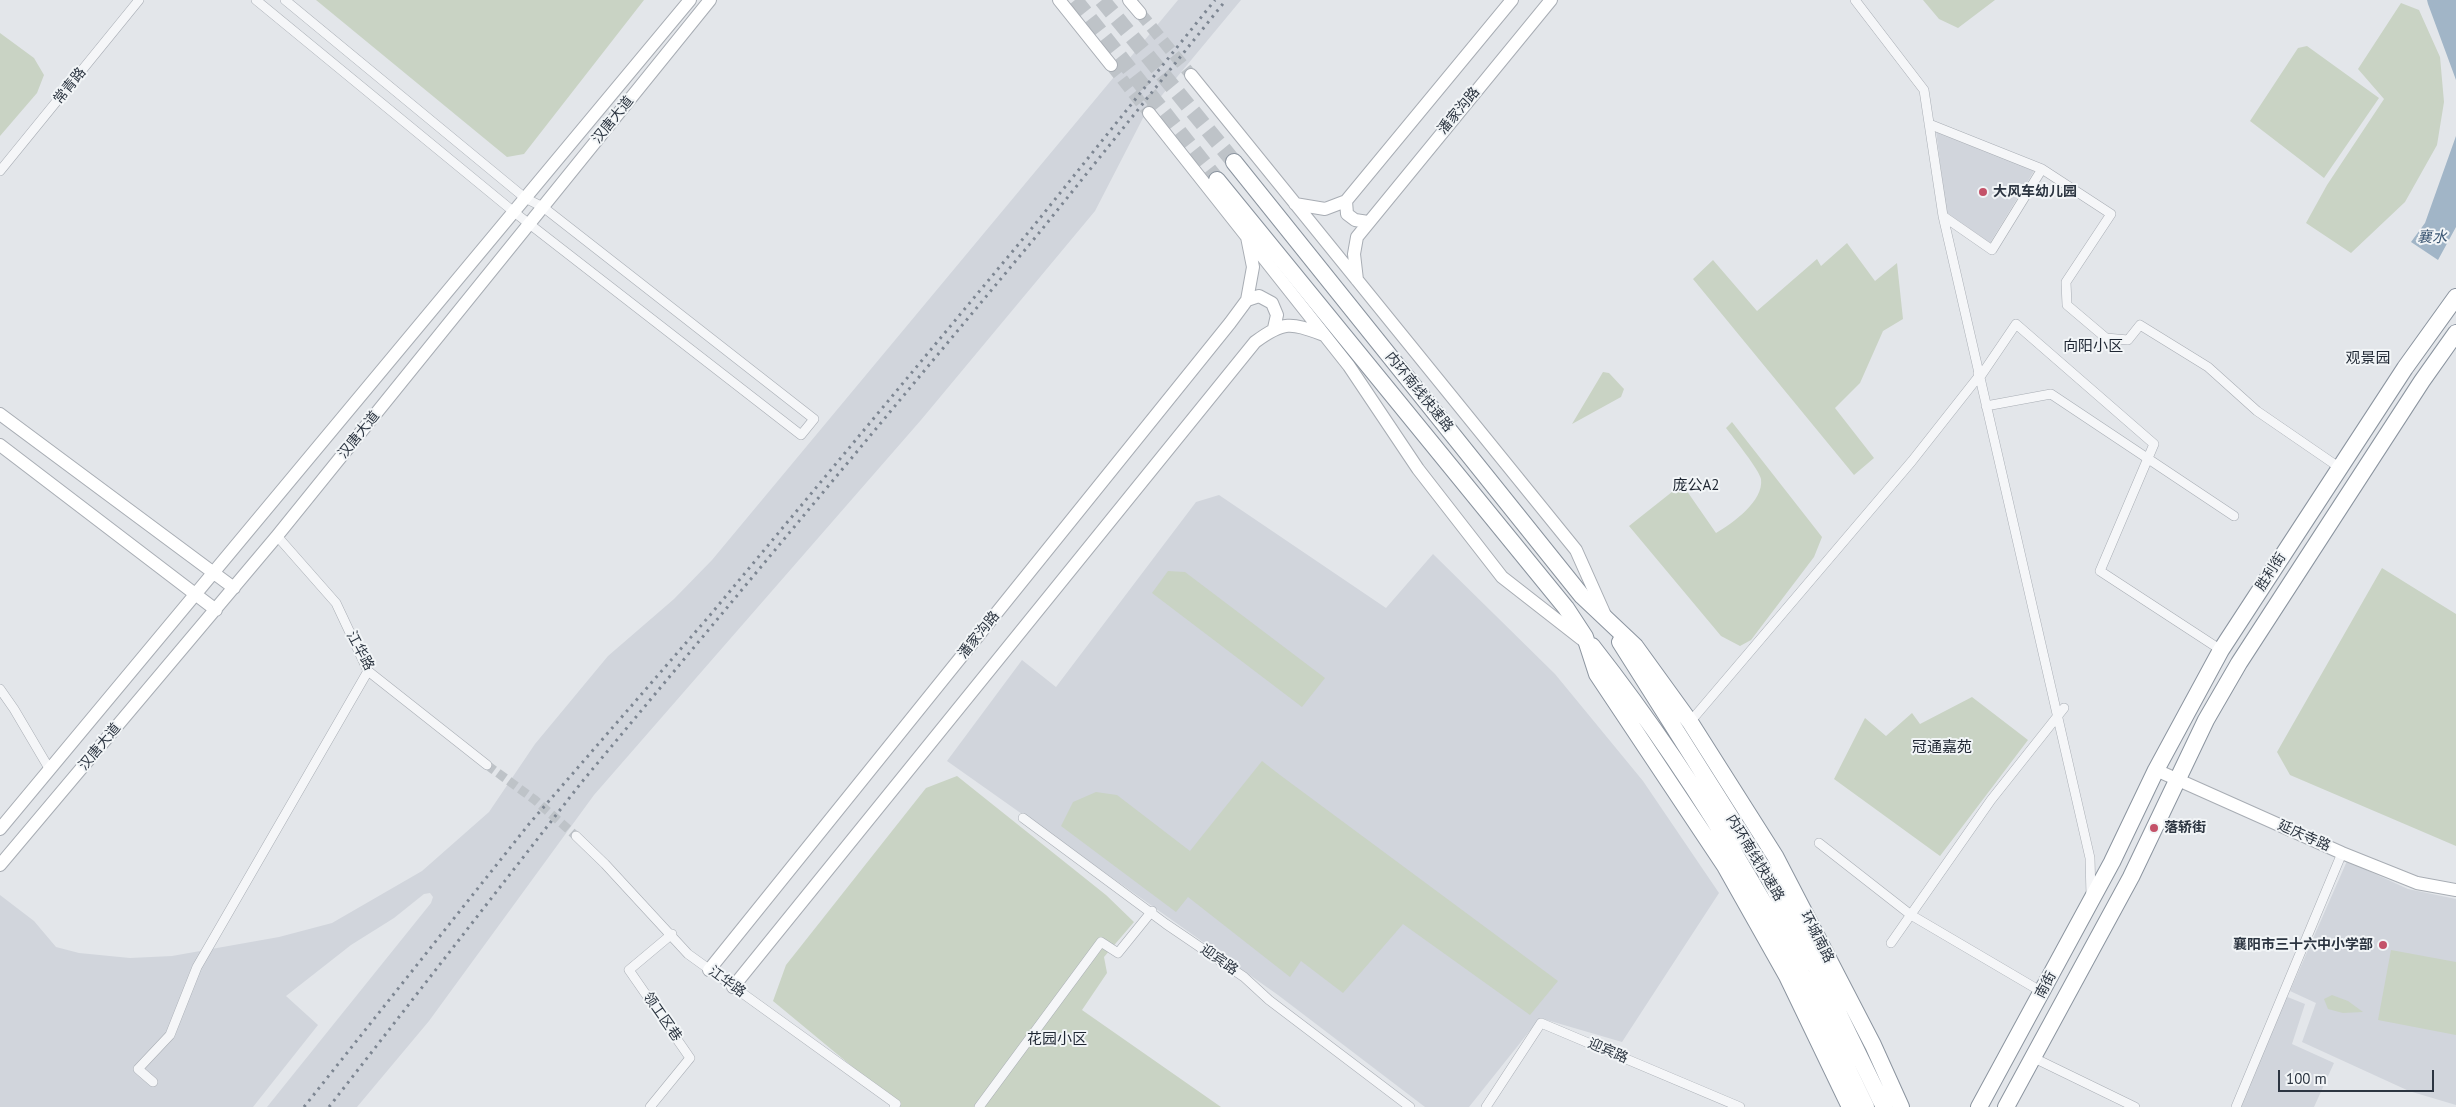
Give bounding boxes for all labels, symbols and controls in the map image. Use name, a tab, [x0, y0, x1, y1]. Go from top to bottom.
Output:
street label: 常青路	[50, 64, 90, 108]
street label: 潘家沟路	[1435, 84, 1483, 138]
street label: 汉唐大道	[589, 93, 637, 147]
place label: 大风车幼儿园	[1993, 184, 2077, 200]
marker: 大风车幼儿园	[1977, 186, 1989, 198]
water label: 襄水	[2417, 229, 2447, 247]
district label: 向阳小区	[2063, 338, 2123, 356]
street label: 内环南线快速路	[1382, 349, 1456, 435]
district label: 观景园	[2346, 350, 2390, 368]
street label: 汉唐大道	[335, 408, 383, 462]
district label: 庞公A2	[1673, 477, 1719, 495]
street label: 胜利街	[2253, 550, 2289, 594]
street label: 潘家沟路	[955, 608, 1003, 662]
street label: 江华路	[343, 629, 377, 673]
street label: 汉唐大道	[76, 720, 124, 774]
district label: 冠通嘉苑	[1912, 739, 1972, 757]
street label: 内环南线快速路	[1723, 812, 1787, 904]
street label: 延庆寺路	[2275, 817, 2333, 855]
place label: 落轿街	[2164, 820, 2206, 836]
marker: 落轿街	[2148, 822, 2160, 834]
street label: 环城南路	[1797, 908, 1837, 966]
place label: 襄阳市三十六中小学部	[2233, 937, 2373, 953]
marker: 襄阳市三十六中小学部	[2377, 939, 2389, 951]
street label: 迎宾路	[1197, 941, 1241, 979]
street label: 江华路	[705, 963, 749, 1001]
street label: 南街	[2032, 969, 2060, 1001]
street label: 领工区巷	[639, 989, 685, 1045]
district label: 花园小区	[1027, 1031, 1087, 1049]
street label: 迎宾路	[1585, 1035, 1631, 1067]
scale bar	[2281, 1060, 2437, 1092]
text: 100 m	[2286, 1069, 2327, 1088]

